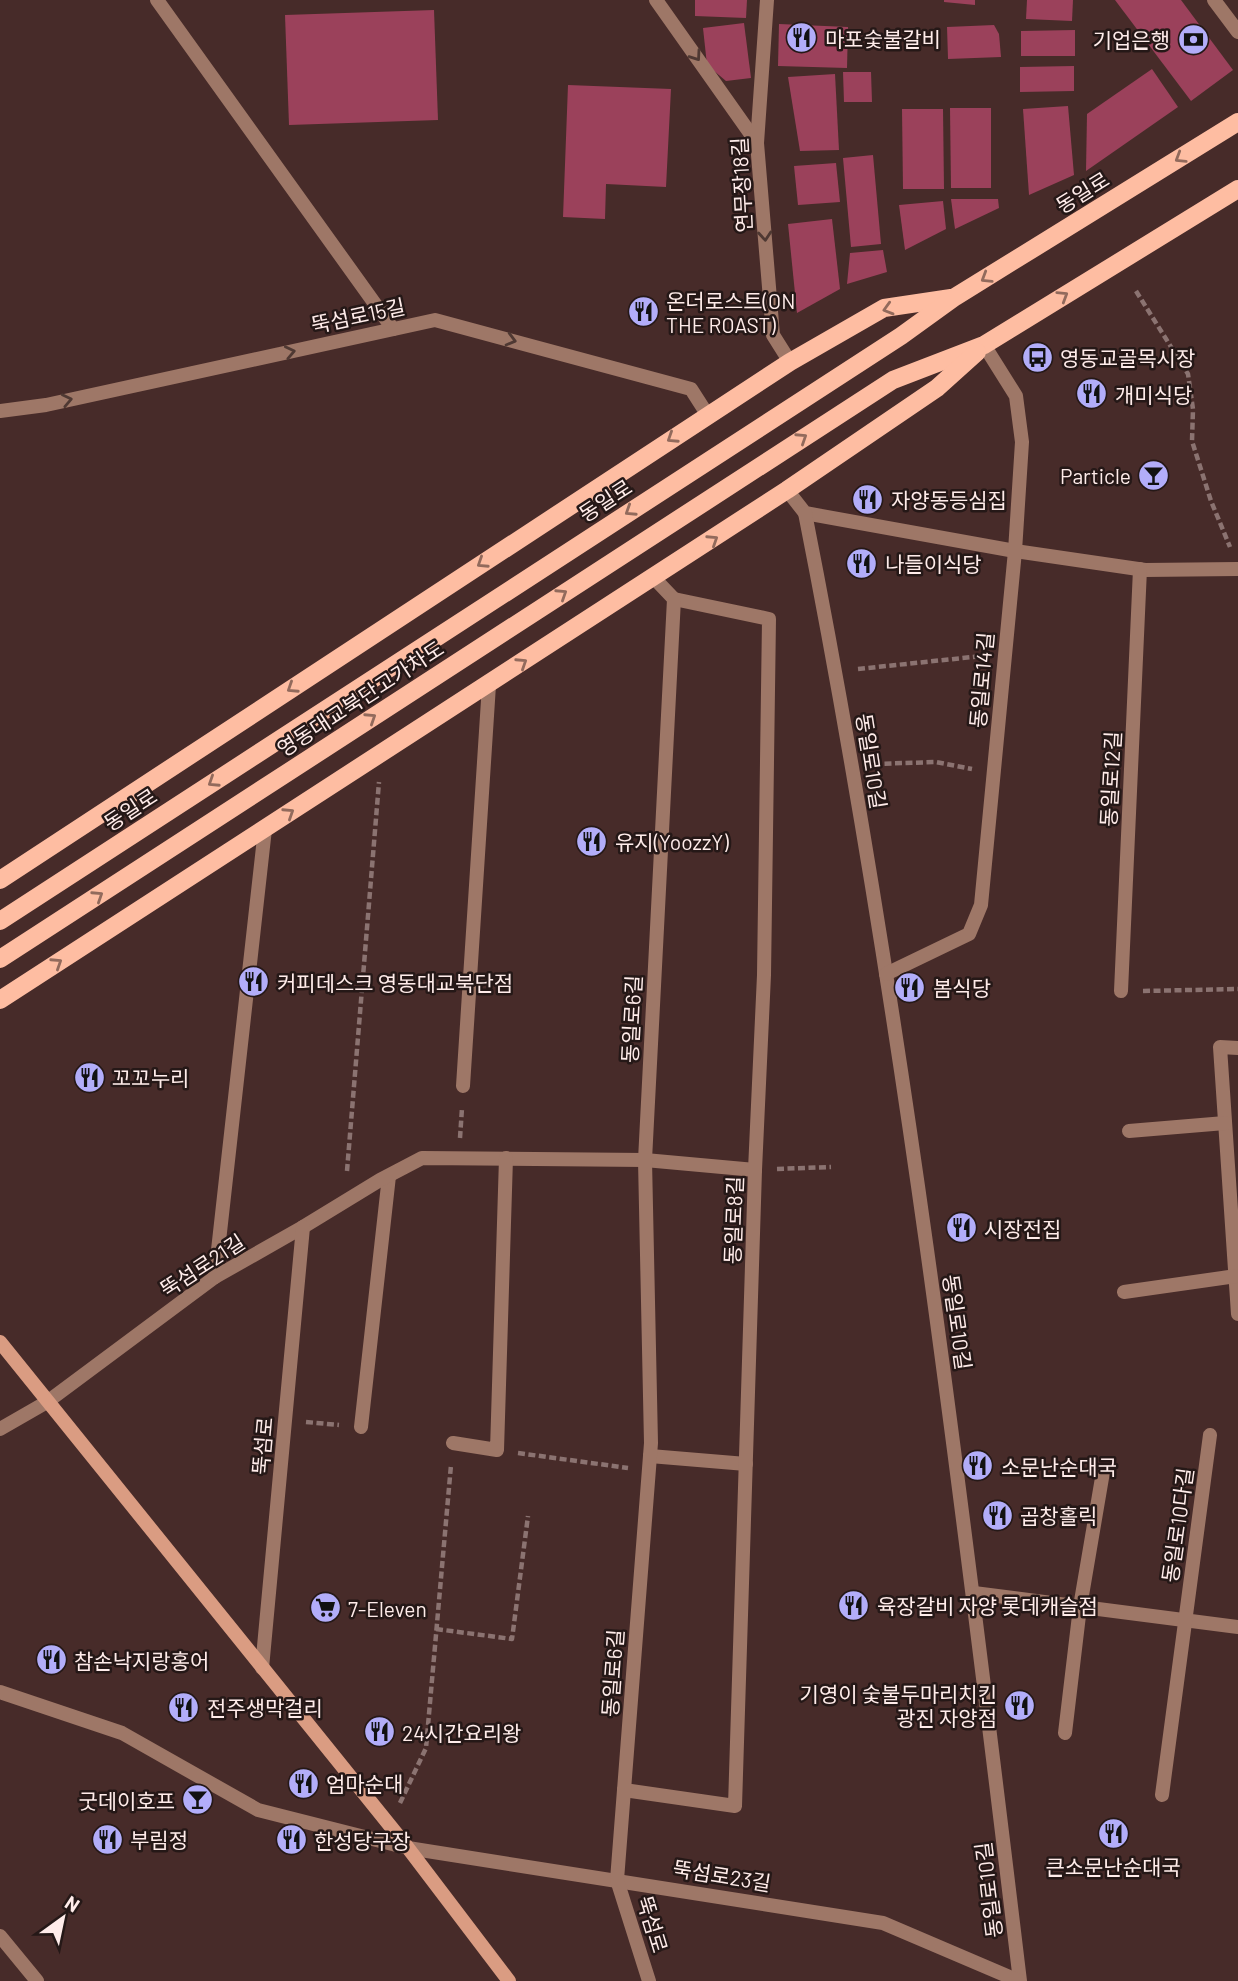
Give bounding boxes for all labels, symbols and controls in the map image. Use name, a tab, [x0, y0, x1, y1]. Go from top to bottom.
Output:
restaurant icon: 마포숯불갈비	[785, 21, 819, 55]
bank icon: 기업은행	[1176, 22, 1210, 56]
place label: 마포숯불갈비	[825, 26, 941, 51]
place label: 기업은행	[1093, 27, 1170, 52]
one-way arrow	[688, 48, 700, 61]
street label: 연무장18길	[726, 137, 756, 233]
one-way arrow	[1174, 150, 1187, 163]
street label: 동일로	[1051, 166, 1113, 218]
one-way arrow	[757, 231, 772, 242]
one-way arrow	[981, 269, 994, 282]
place label: 온더로스트(ON THE ROAST)	[666, 288, 795, 337]
one-way arrow	[1056, 291, 1069, 304]
street label: 뚝섬로15길	[309, 293, 407, 337]
restaurant icon: 온더로스트(ON THE ROAST)	[626, 295, 660, 329]
one-way arrow	[882, 300, 894, 315]
one-way arrow	[505, 332, 517, 346]
bus stop icon: 영동교골목시장	[1020, 340, 1054, 374]
one-way arrow	[284, 345, 296, 360]
place label: 영동교골목시장	[1060, 345, 1195, 370]
restaurant icon: 개미식당	[1075, 377, 1109, 411]
place label: 개미식당	[1115, 382, 1192, 407]
one-way arrow	[61, 394, 73, 408]
one-way arrow	[667, 429, 680, 442]
one-way arrow	[794, 434, 807, 447]
bar icon: Particle	[1137, 458, 1171, 492]
place label: Particle	[1060, 463, 1131, 488]
street label: 동일로	[574, 474, 636, 526]
restaurant icon: 자양동등심집	[851, 482, 885, 516]
place label: 자양동등심집	[891, 487, 1007, 512]
one-way arrow	[624, 503, 637, 516]
one-way arrow	[705, 535, 718, 548]
restaurant icon: 나들이식당	[845, 546, 879, 580]
place label: 나들이식당	[885, 551, 982, 576]
one-way arrow	[477, 554, 490, 567]
one-way arrow	[554, 590, 567, 603]
street label: 동일로14길	[964, 631, 998, 729]
street label: 영동대교북단고가차도	[272, 635, 448, 761]
one-way arrow	[514, 659, 527, 672]
one-way arrow	[287, 679, 300, 692]
street label: 동일로10길	[852, 711, 892, 811]
one-way arrow	[364, 714, 377, 727]
street label: 동일로12길	[1095, 730, 1125, 828]
one-way arrow	[208, 774, 221, 787]
street label: 동일로	[99, 783, 161, 835]
one-way arrow	[282, 808, 295, 821]
restaurant icon: 유지(YoozzY)	[575, 824, 609, 858]
place label: 유지(YoozzY)	[615, 829, 729, 854]
one-way arrow	[91, 891, 104, 904]
one-way arrow	[50, 959, 63, 972]
restaurant icon: 커피데스크 영동대교북단점	[237, 965, 271, 999]
place label: 커피데스크 영동대교북단점	[277, 970, 513, 995]
restaurant icon: 봄식당	[893, 970, 927, 1004]
street label: 동일로6길	[616, 974, 646, 1064]
place label: 봄식당	[933, 975, 991, 1000]
restaurant icon: 꼬꼬누리	[72, 1060, 106, 1094]
place label: 꼬꼬누리	[112, 1065, 189, 1090]
street label: 동일로8길	[719, 1175, 747, 1265]
restaurant icon: 시장전집	[944, 1211, 978, 1245]
place label: 시장전집	[984, 1216, 1061, 1241]
street label: 뚝섬로21길	[155, 1228, 249, 1302]
street label: 동일로10길	[939, 1272, 977, 1372]
street label: 뚝섬로	[247, 1416, 277, 1476]
restaurant icon: 소문난순대국	[961, 1449, 995, 1483]
place label: 소문난순대국	[1001, 1454, 1117, 1479]
street label: 동일로10다길	[1157, 1466, 1197, 1584]
restaurant icon: 곱창홀릭	[980, 1498, 1014, 1532]
place label: 곱창홀릭	[1020, 1503, 1097, 1528]
restaurant icon: 육장갈비 자양 롯데캐슬점	[837, 1588, 871, 1622]
supermarket icon: 7-Eleven	[308, 1591, 342, 1625]
place label: 육장갈비 자양 롯데캐슬점	[877, 1593, 1098, 1618]
place label: 7-Eleven	[348, 1596, 427, 1621]
street label: 동일로6길	[596, 1628, 628, 1718]
restaurant icon: 참손낙지랑홍어	[34, 1643, 68, 1677]
place label: 참손낙지랑홍어	[74, 1648, 209, 1673]
place label: 기영이 숯불두마리치킨 광진 자양점	[800, 1681, 997, 1730]
restaurant icon: 기영이 숯불두마리치킨 광진 자양점	[1003, 1688, 1037, 1722]
restaurant icon: 전주생막걸리	[167, 1690, 201, 1724]
place label: 전주생막걸리	[207, 1695, 323, 1720]
restaurant icon: 24시간요리왕	[362, 1715, 396, 1749]
place label: 24시간요리왕	[402, 1720, 521, 1745]
restaurant icon: 엄마순대	[286, 1766, 320, 1800]
place label: 엄마순대	[326, 1771, 403, 1796]
bar icon: 굿데이호프	[181, 1783, 215, 1817]
place label: 굿데이호프	[78, 1788, 175, 1813]
restaurant icon: 큰소문난순대국	[1096, 1817, 1130, 1851]
restaurant icon: 부림정	[90, 1822, 124, 1856]
restaurant icon: 한성당구장	[274, 1823, 308, 1857]
place label: 부림정	[130, 1827, 188, 1852]
place label: 한성당구장	[314, 1828, 411, 1853]
street label: 동일로10길	[970, 1841, 1006, 1939]
place label: 큰소문난순대국	[1045, 1854, 1181, 1879]
street label: 뚝섬로23길	[671, 1855, 773, 1895]
north arrow	[28, 1883, 98, 1953]
text: N	[61, 1890, 84, 1916]
street label: 뚝섬로	[633, 1893, 673, 1955]

